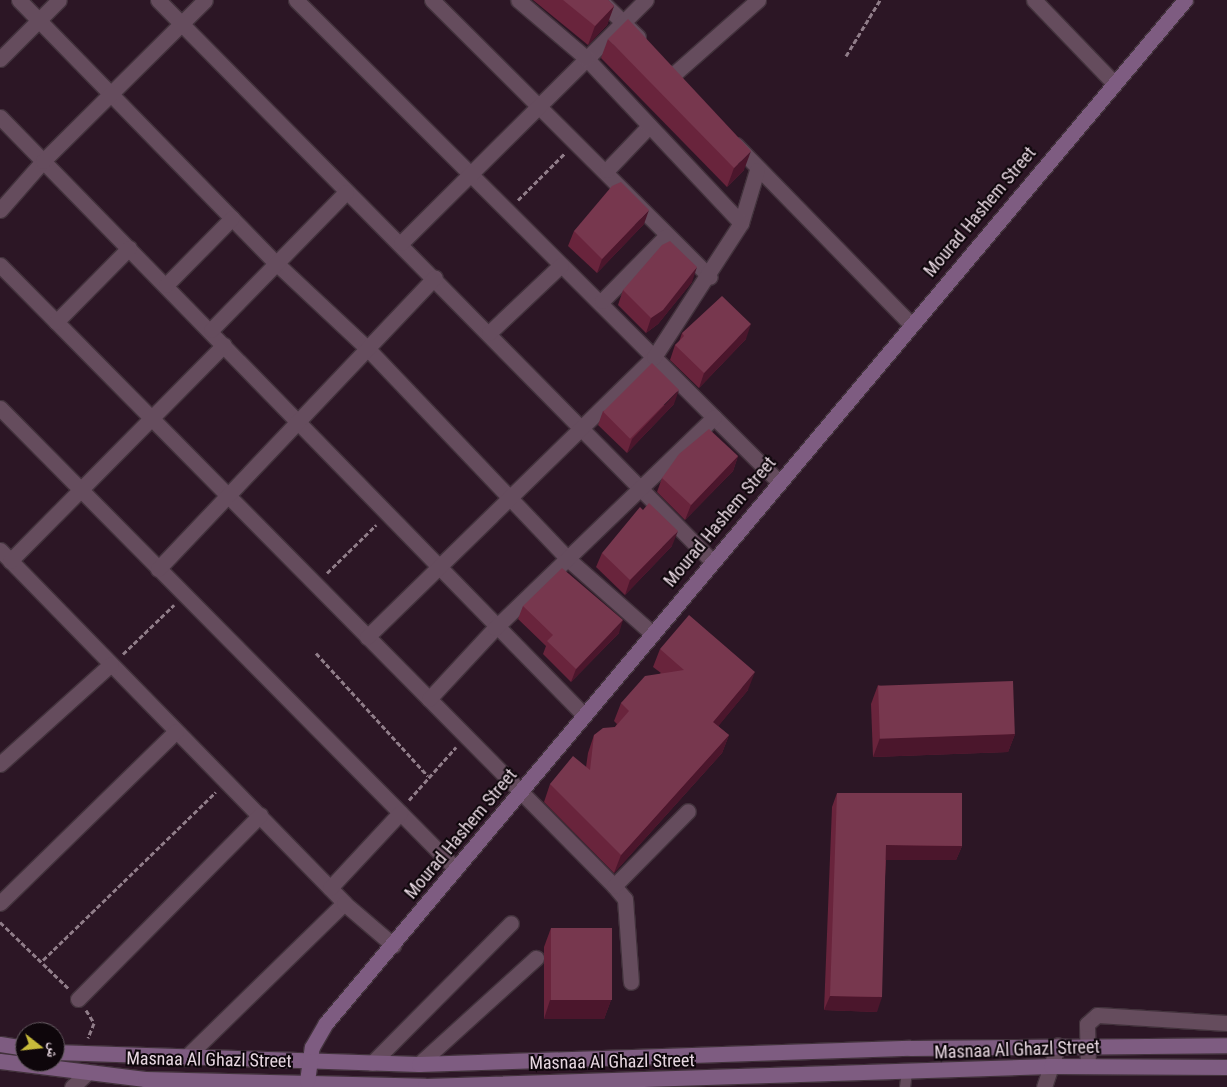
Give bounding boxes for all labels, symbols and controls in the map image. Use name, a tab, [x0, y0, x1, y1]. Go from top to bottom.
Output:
street label: Mourad Hashem Street	[919, 143, 1041, 281]
street label: Mourad Hashem Street	[659, 453, 781, 591]
street label: Mourad Hashem Street	[400, 765, 522, 903]
north arrow	[15, 1022, 65, 1072]
street label: Masnaa Al Ghazl Street	[934, 1036, 1100, 1064]
text: ش	[44, 1042, 63, 1060]
street label: Masnaa Al Ghazl Street	[126, 1048, 292, 1072]
street label: Masnaa Al Ghazl Street	[529, 1050, 695, 1074]

